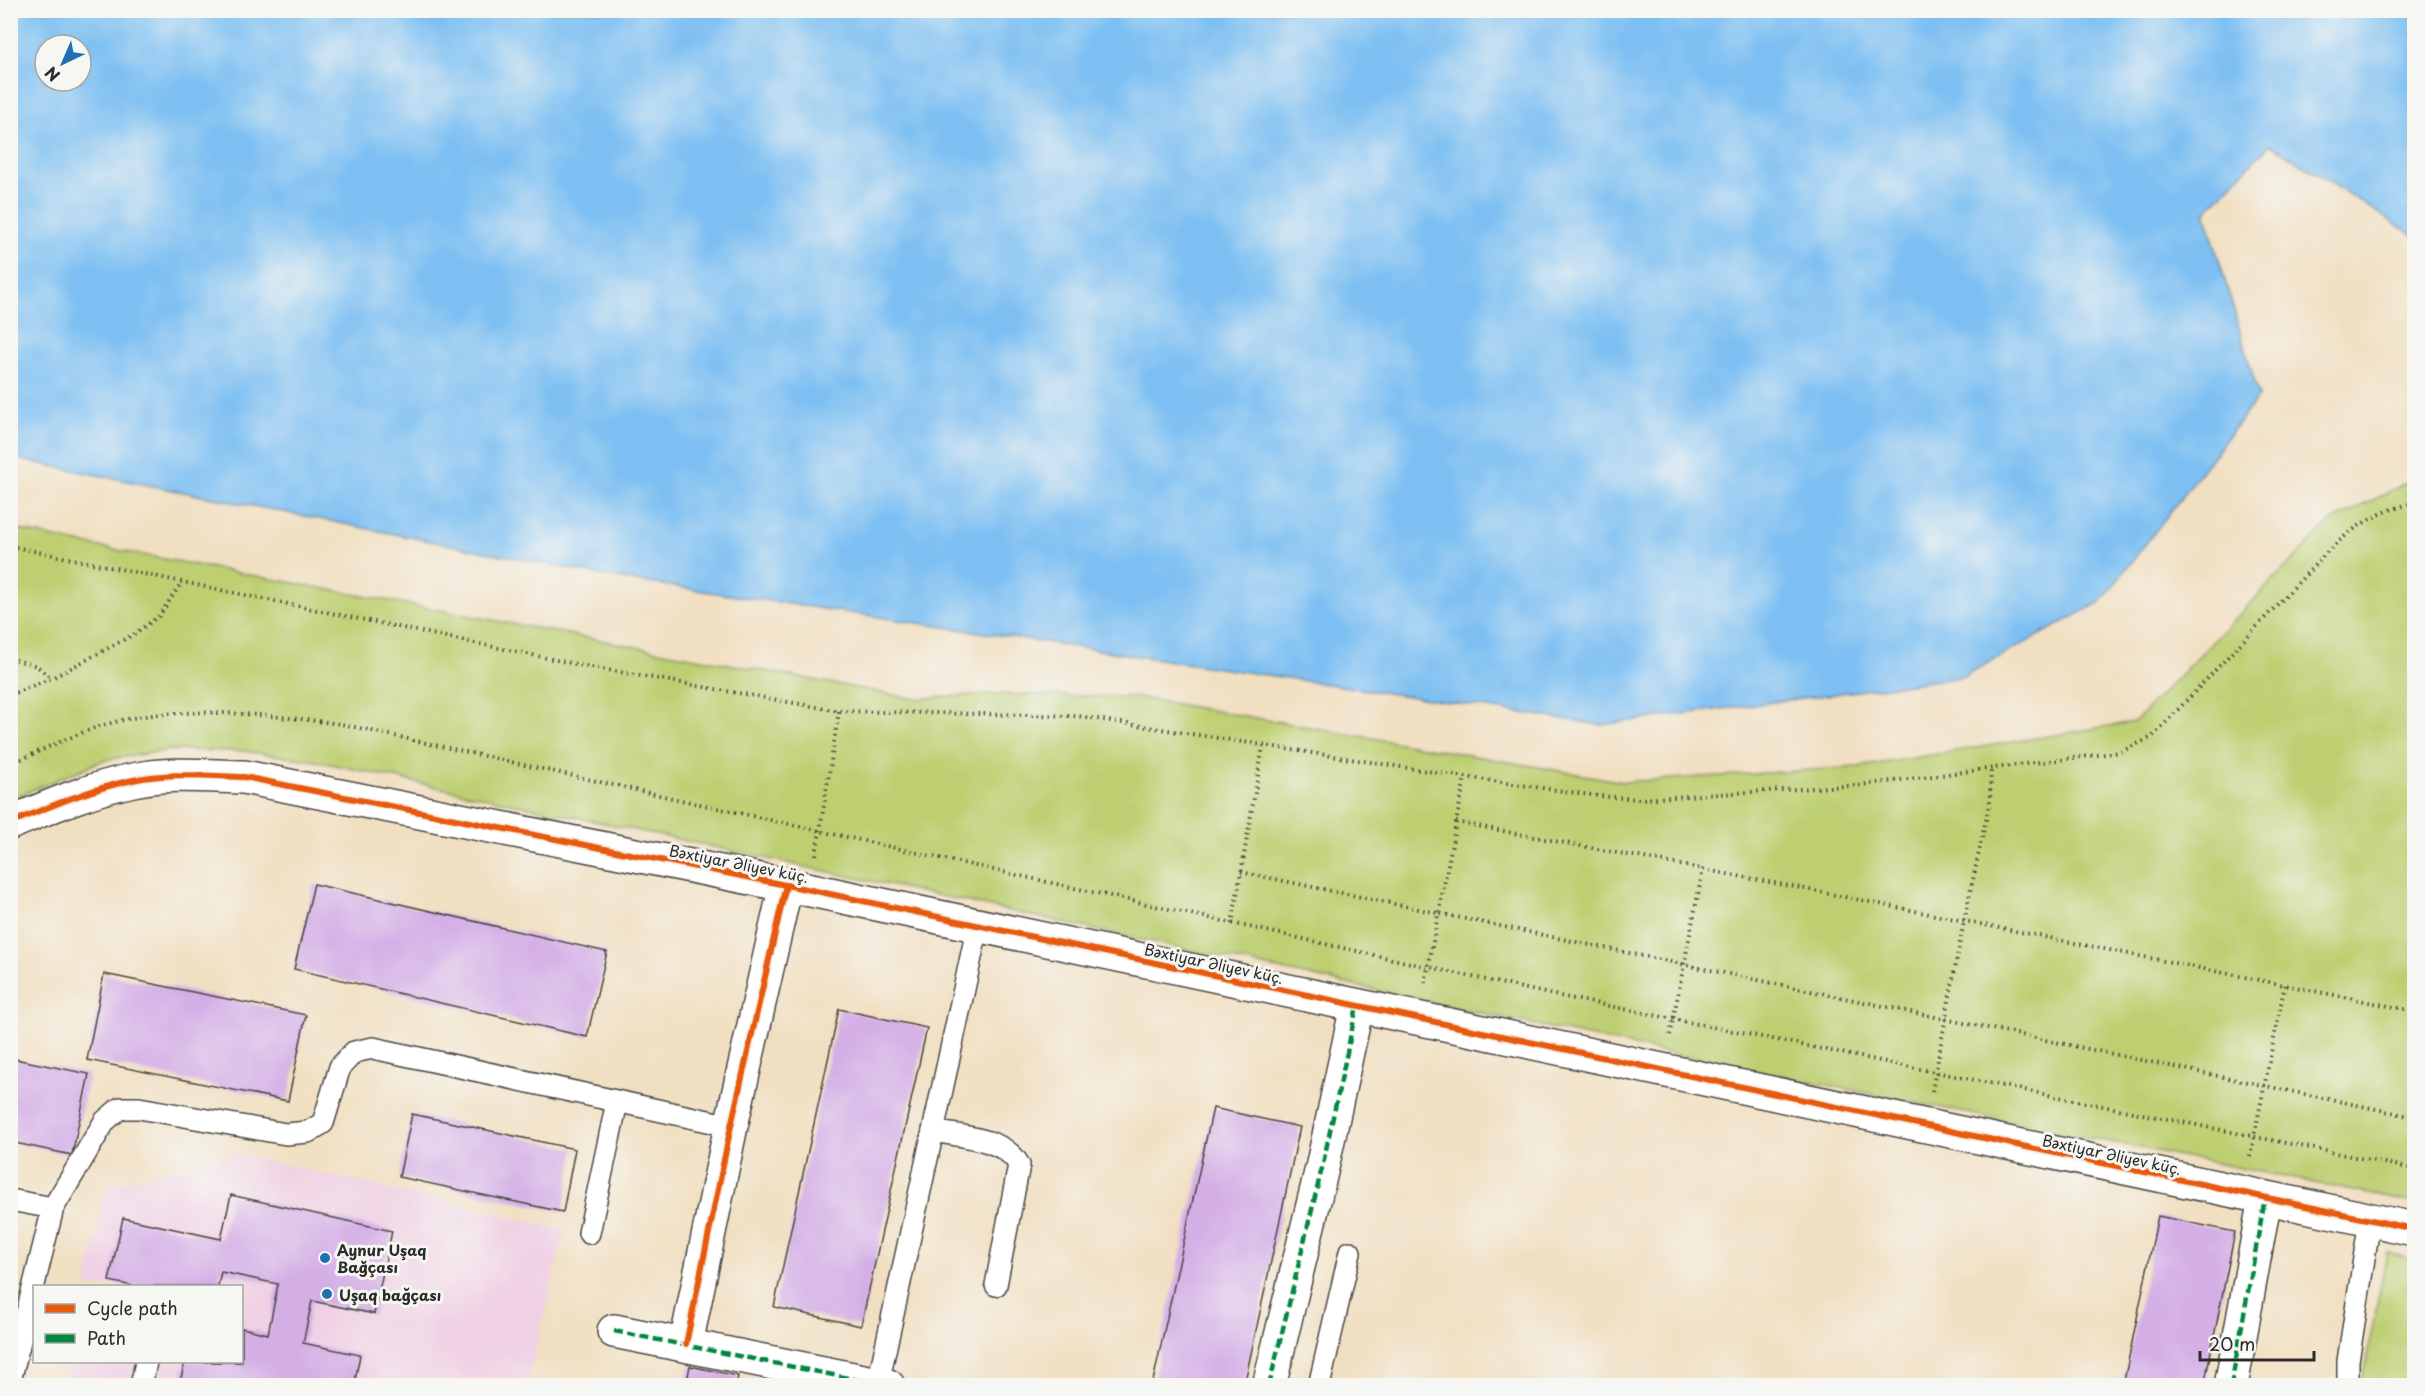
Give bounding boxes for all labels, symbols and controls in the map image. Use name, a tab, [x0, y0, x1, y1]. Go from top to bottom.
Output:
north arrow	[33, 33, 93, 93]
text: N	[39, 61, 65, 88]
street label: Bəxtiyar Əliyev küç.	[667, 838, 811, 888]
street label: Bəxtiyar Əliyev küç.	[1142, 937, 1286, 989]
street label: Bəxtiyar Əliyev küç.	[2040, 1128, 2184, 1180]
place label: Aynur Uşaq Bağçası	[337, 1238, 426, 1278]
marker: Aynur Uşaq Bağçası	[318, 1251, 332, 1265]
place label: Uşaq bağçası	[339, 1283, 441, 1306]
legend	[33, 1285, 243, 1363]
marker: Uşaq bağçası	[320, 1287, 334, 1301]
text: Cycle path	[87, 1294, 178, 1321]
text: Path	[87, 1324, 126, 1351]
scale bar	[2200, 1324, 2314, 1362]
text: 20 m	[2209, 1330, 2255, 1357]

